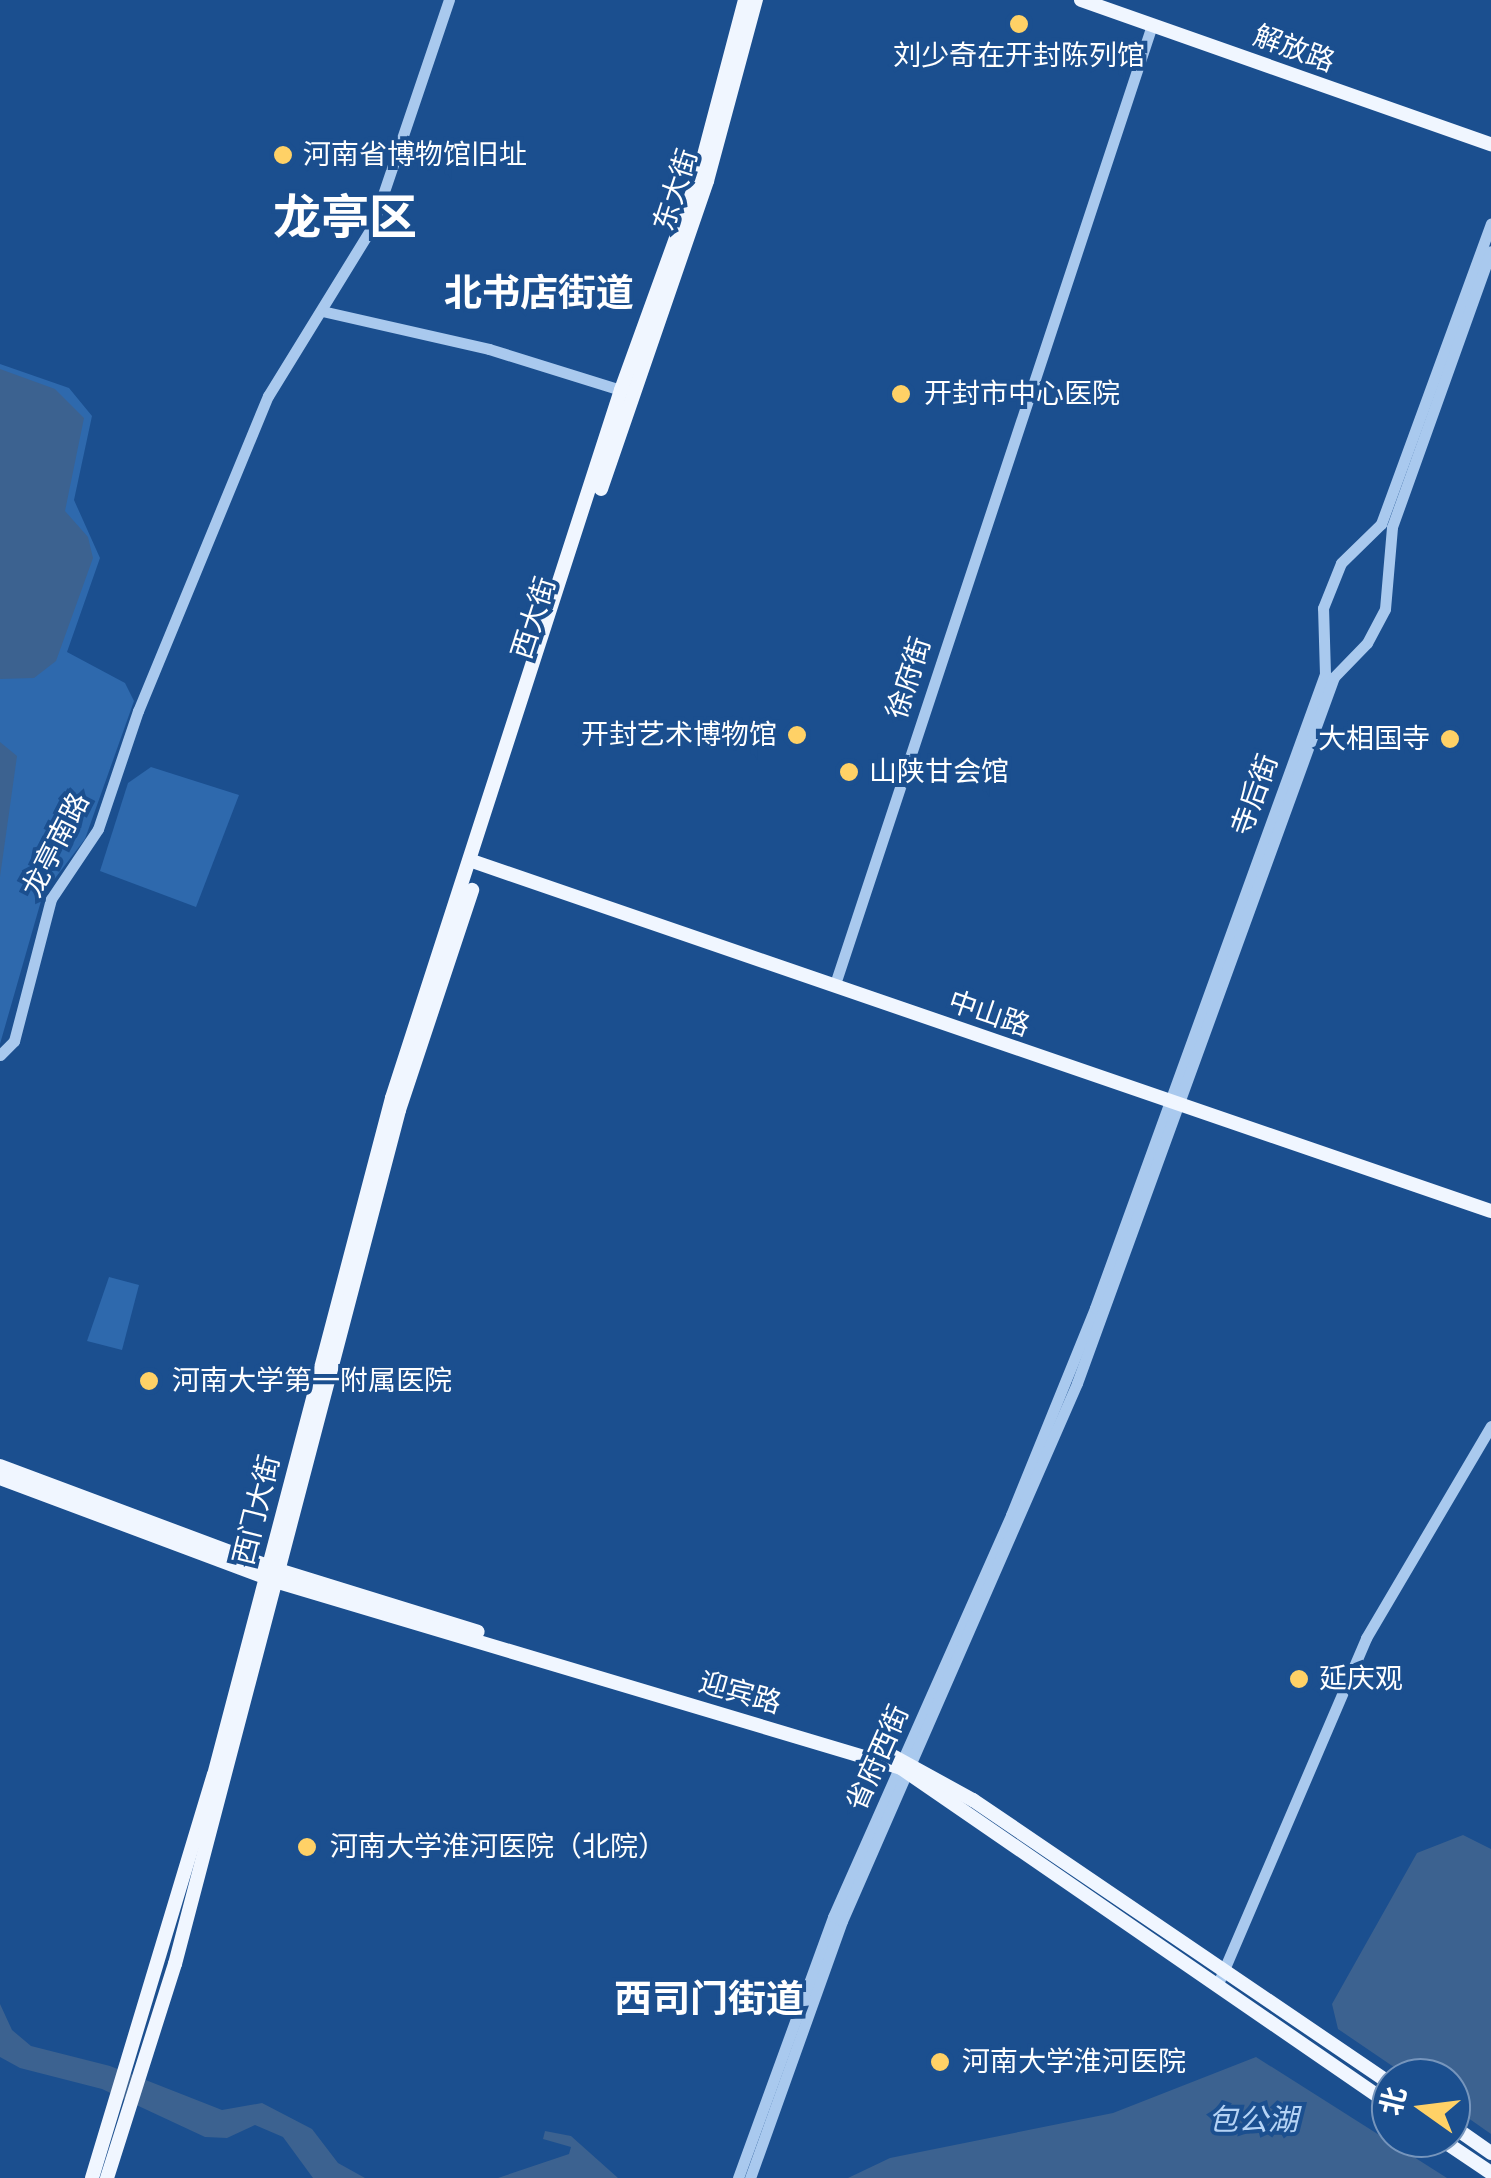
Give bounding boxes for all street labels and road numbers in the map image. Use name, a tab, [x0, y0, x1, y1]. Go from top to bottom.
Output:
street label: 解放路	[1249, 19, 1339, 79]
street label: 东大街	[647, 145, 705, 235]
street label: 西大街	[505, 573, 563, 663]
street label: 徐府街	[880, 633, 938, 723]
street label: 寺后街	[1225, 750, 1285, 840]
street label: 龙亭南路	[16, 787, 96, 903]
street label: 中山路	[944, 984, 1034, 1044]
street label: 西门大街	[227, 1452, 287, 1568]
street label: 迎宾路	[695, 1665, 785, 1721]
street label: 省府西街	[840, 1700, 916, 1816]

